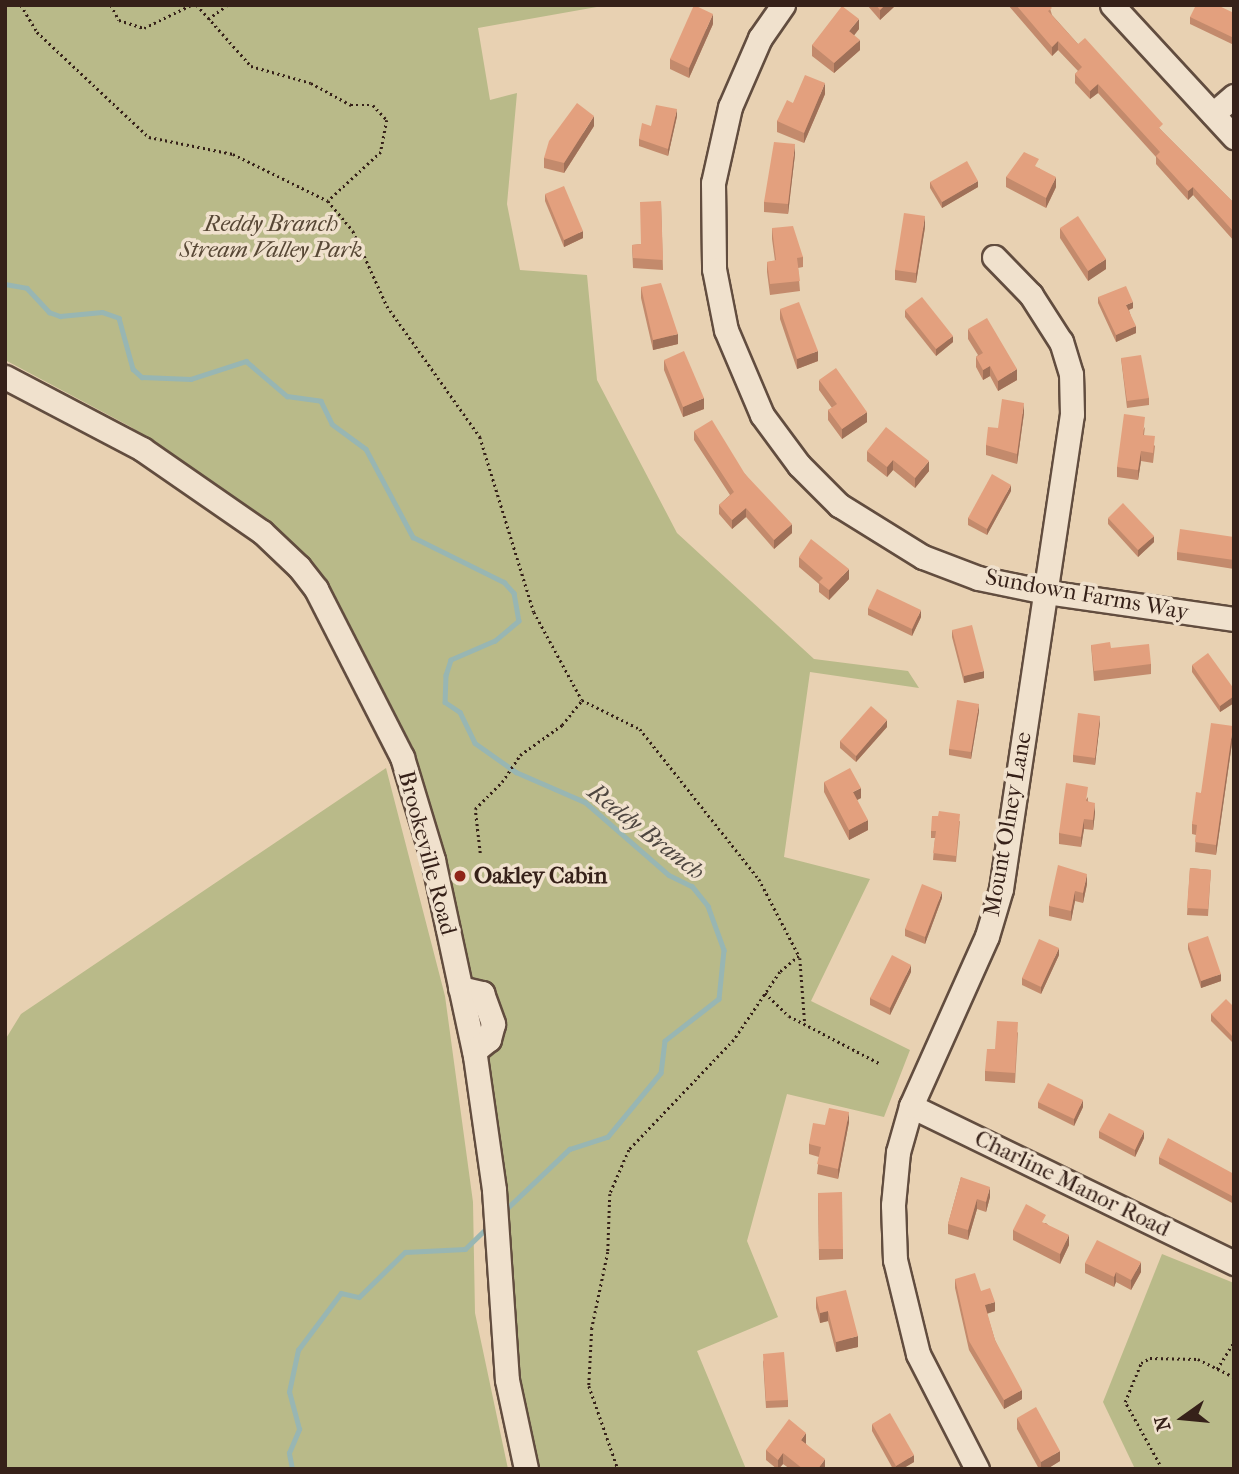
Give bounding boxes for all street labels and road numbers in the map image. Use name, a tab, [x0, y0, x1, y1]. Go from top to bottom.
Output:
street label: Sundown Farms Way	[983, 564, 1191, 626]
street label: Mount Olney Lane	[978, 730, 1038, 918]
street label: Brookeville Road	[392, 768, 462, 938]
street label: Charline Manor Road	[970, 1125, 1174, 1243]

